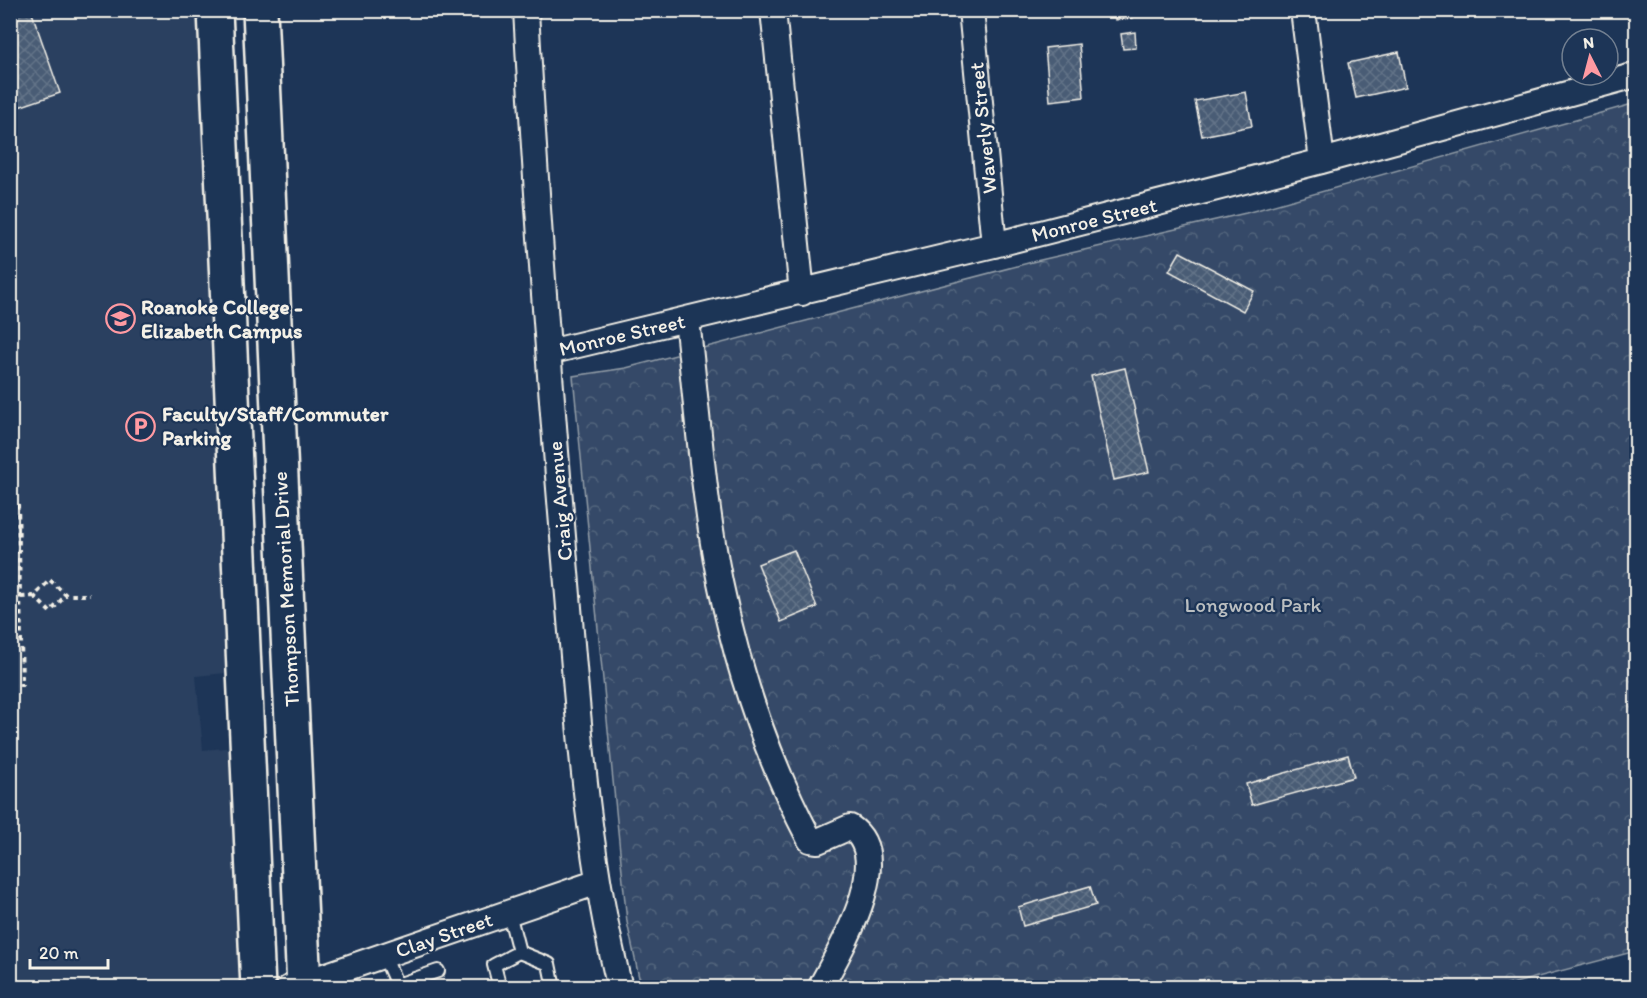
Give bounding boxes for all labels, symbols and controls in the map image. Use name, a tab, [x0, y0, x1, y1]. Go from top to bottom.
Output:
north arrow	[1560, 27, 1620, 87]
text: N	[1582, 33, 1595, 53]
street label: Waverly Street	[963, 61, 1002, 195]
street label: Monroe Street	[1029, 192, 1159, 247]
place label: Roanoke College - Elizabeth Campus	[141, 294, 303, 344]
school or university icon: Roanoke College - Elizabeth Campus	[104, 303, 136, 335]
street label: Monroe Street	[557, 308, 687, 361]
place label: Faculty/Staff/Commuter Parking	[162, 401, 389, 451]
parking icon: Faculty/Staff/Commuter Parking	[125, 410, 157, 442]
street label: Craig Avenue	[542, 440, 577, 562]
street label: Thompson Memorial Drive	[267, 471, 304, 707]
park label: Longwood Park	[1185, 592, 1322, 617]
street label: Clay Street	[392, 906, 496, 963]
scale bar	[30, 932, 108, 970]
text: 20 m	[39, 942, 79, 964]

